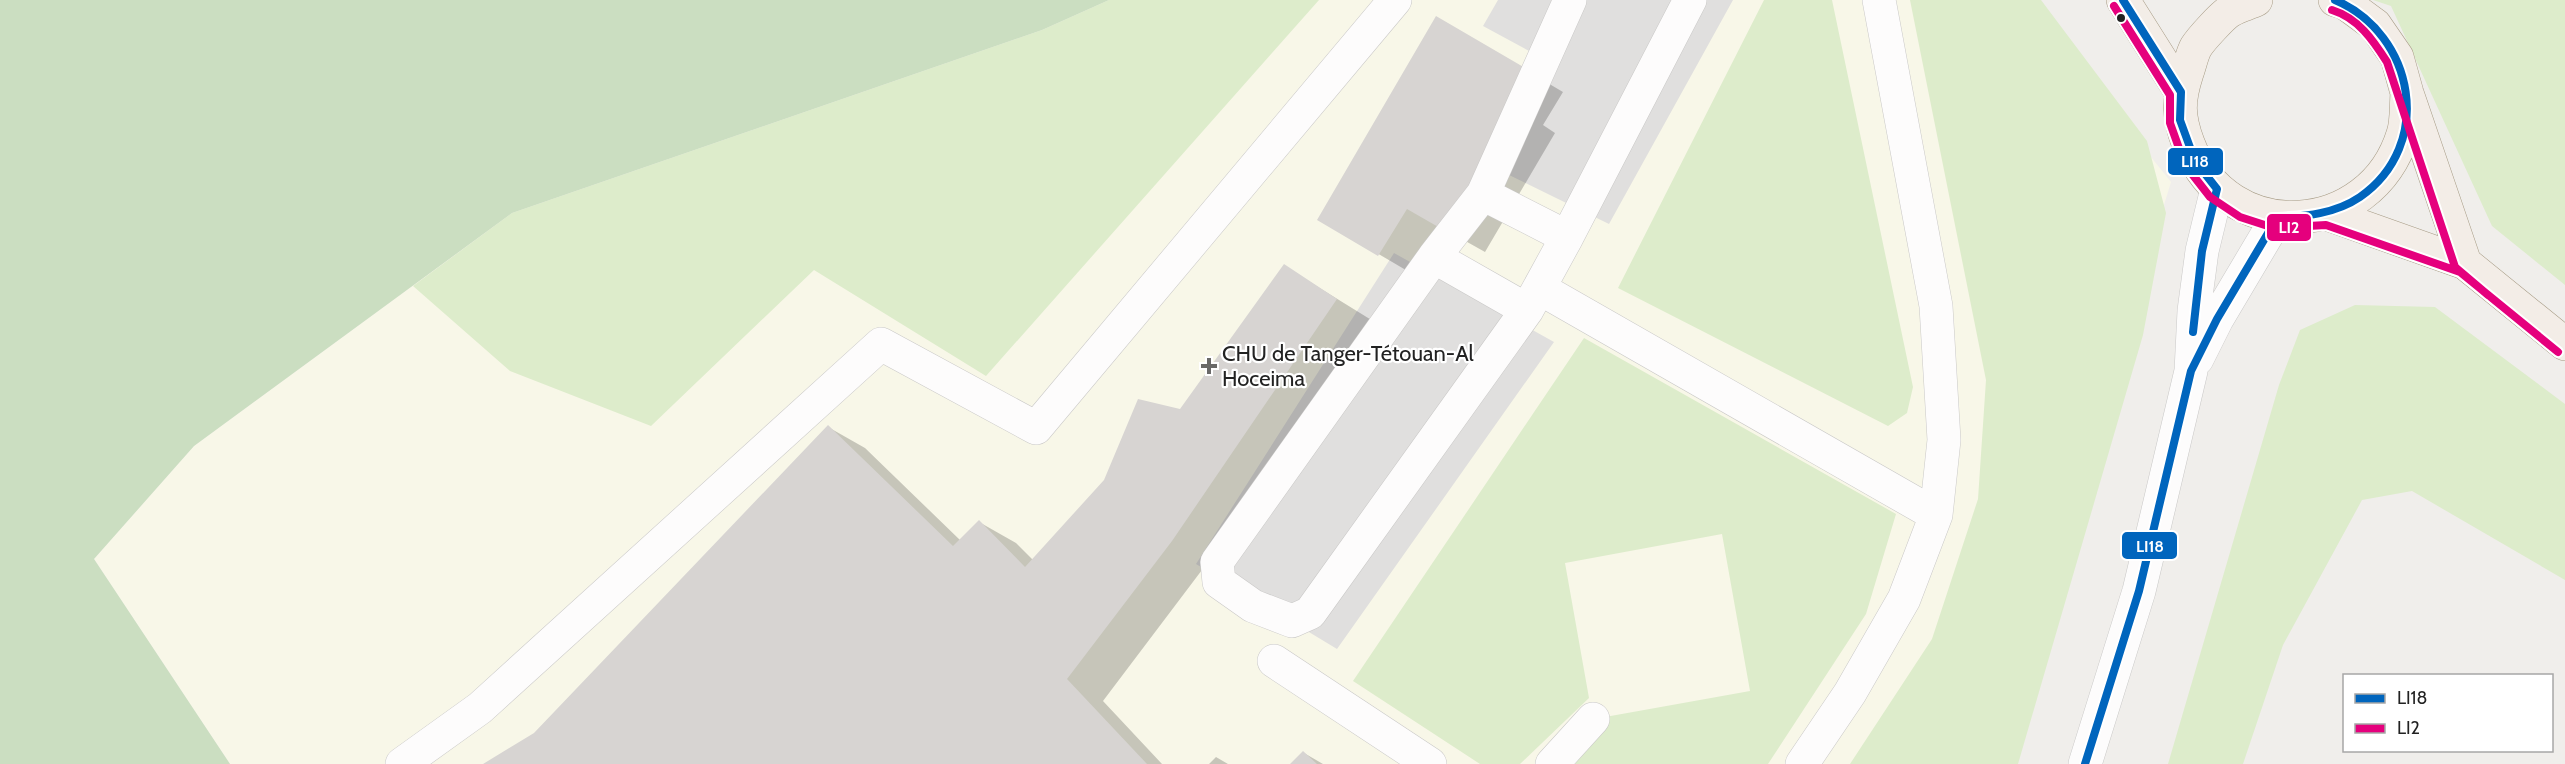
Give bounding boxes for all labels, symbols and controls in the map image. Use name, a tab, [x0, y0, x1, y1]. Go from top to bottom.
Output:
unlabelled marker	[2115, 12, 2127, 24]
line badge: LI18	[2167, 147, 2224, 176]
text: LI18	[2181, 152, 2209, 171]
line badge: LI2	[2266, 213, 2312, 242]
text: LI2	[2279, 218, 2299, 237]
place label: CHU de Tanger-Tétouan-Al Hoceima	[1222, 340, 1475, 392]
marker: CHU de Tanger-Tétouan-Al Hoceima	[1200, 357, 1218, 375]
line badge: LI18	[2121, 531, 2178, 560]
text: LI18	[2136, 537, 2164, 556]
legend	[2343, 674, 2553, 752]
text: LI18	[2397, 687, 2427, 709]
text: LI2	[2397, 717, 2420, 739]

